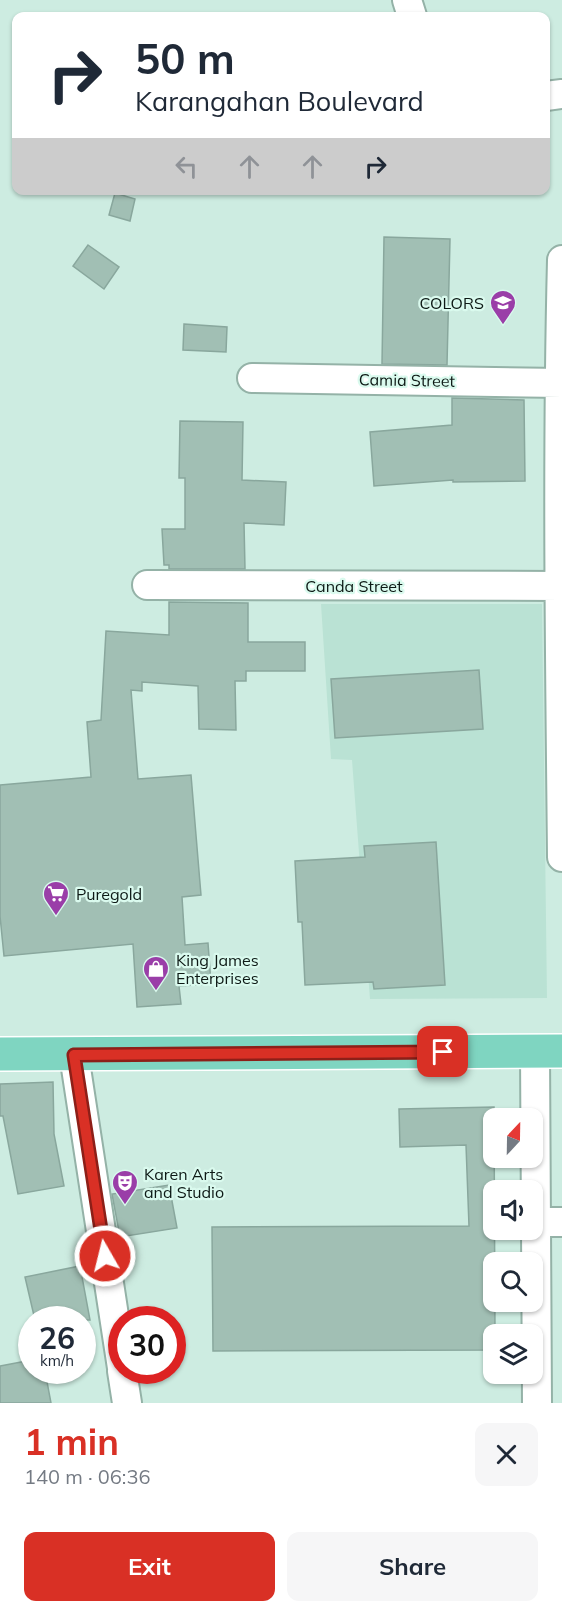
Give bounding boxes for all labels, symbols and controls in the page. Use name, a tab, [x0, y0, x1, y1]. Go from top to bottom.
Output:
text: 50 m	[135, 32, 235, 85]
icon: right	[36, 36, 114, 114]
text: Karangahan Boulevard	[135, 84, 424, 118]
icon: left	[170, 150, 203, 183]
icon: ahead	[233, 150, 266, 183]
icon: ahead	[296, 150, 329, 183]
icon: right	[359, 150, 392, 183]
school or university icon: COLORS	[488, 288, 518, 326]
place label: COLORS	[420, 293, 484, 313]
street label: Camia Street	[359, 369, 456, 391]
street label: Canda Street	[305, 576, 403, 596]
supermarket icon: Puregold	[41, 879, 71, 917]
place label: Puregold	[76, 884, 142, 904]
place label: King James Enterprises	[176, 950, 259, 988]
shop icon: King James Enterprises	[141, 954, 171, 992]
pin	[417, 1026, 468, 1077]
icon: arrive	[426, 1035, 459, 1068]
north arrow	[483, 1108, 543, 1168]
map controls	[483, 1108, 543, 1384]
place label: Karen Arts and Studio	[144, 1164, 224, 1202]
theatre icon: Karen Arts and Studio	[110, 1168, 140, 1206]
button: sound	[483, 1180, 543, 1240]
position arrow	[73, 1224, 137, 1288]
button: search	[483, 1252, 543, 1312]
speed limit sign: 30	[108, 1306, 186, 1384]
text: 26	[39, 1319, 75, 1357]
button: layers	[483, 1324, 543, 1384]
text: km/h	[40, 1351, 74, 1370]
text: 1 min	[24, 1419, 119, 1464]
button: close	[475, 1423, 538, 1486]
text: 140 m · 06:36	[24, 1464, 150, 1489]
button: Exit	[24, 1532, 275, 1601]
button: Share	[287, 1532, 538, 1601]

